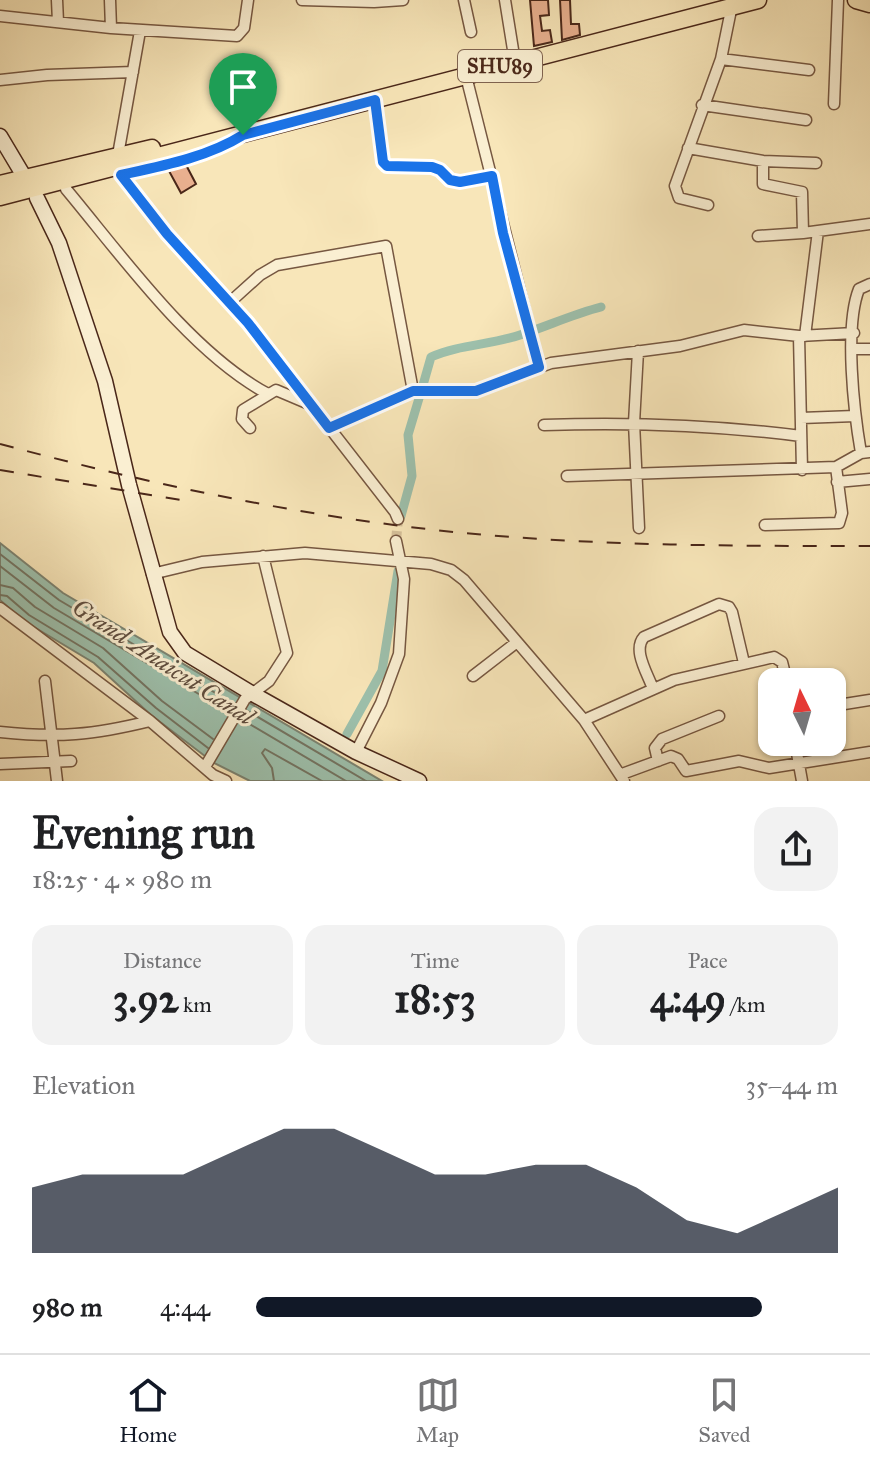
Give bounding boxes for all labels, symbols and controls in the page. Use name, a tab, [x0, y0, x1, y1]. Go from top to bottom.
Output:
road number: SHU89	[458, 50, 542, 82]
pin	[209, 53, 277, 135]
icon: arrive	[221, 65, 265, 109]
water label: Grand Anaicut Canal	[66, 592, 262, 733]
north arrow	[758, 668, 846, 756]
map controls	[758, 668, 846, 756]
text: Evening run	[32, 806, 255, 860]
button: share	[754, 807, 838, 891]
text: 18:25 · 4 × 980 m	[32, 863, 212, 895]
text: Distance	[123, 947, 202, 974]
text: Time	[411, 947, 459, 974]
text: Pace	[688, 947, 728, 974]
text: 3.92	[113, 974, 178, 1023]
text: 18:53	[394, 974, 476, 1023]
text: 4:49	[650, 974, 726, 1023]
text: km	[178, 991, 212, 1018]
text: /km	[726, 991, 765, 1018]
text: Elevation	[32, 1069, 135, 1101]
text: 35–44 m	[745, 1069, 838, 1101]
text: 980 m	[32, 1291, 102, 1323]
text: 4:44	[160, 1291, 210, 1323]
tab: Home	[119, 1373, 177, 1448]
tab: Map	[416, 1373, 460, 1448]
tab: Saved	[698, 1373, 751, 1448]

